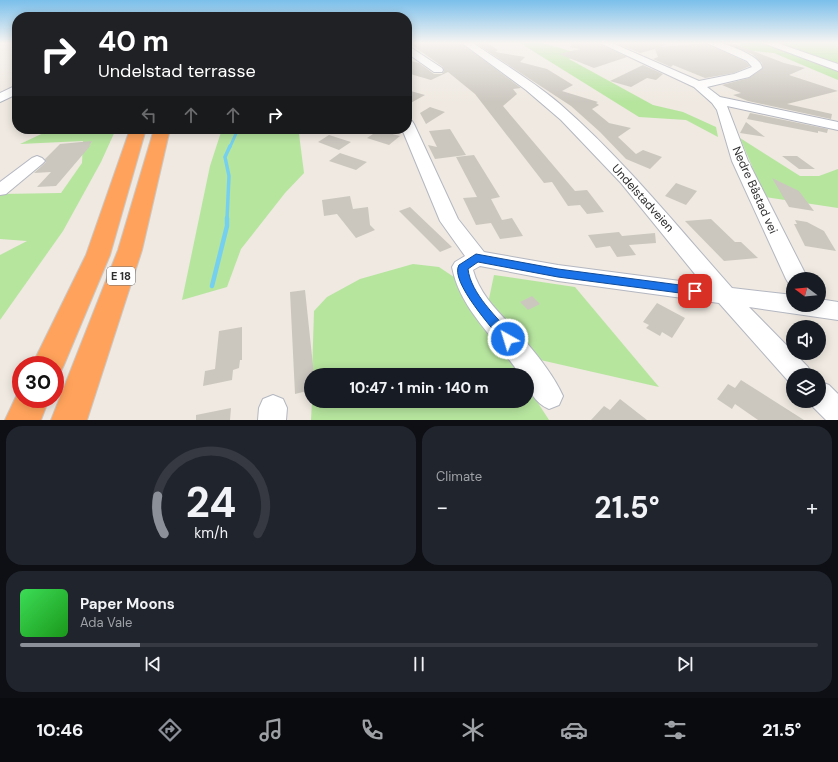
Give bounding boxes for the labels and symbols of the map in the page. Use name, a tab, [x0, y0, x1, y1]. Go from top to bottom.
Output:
street label: Nedre Båstad vei	[729, 144, 781, 236]
street label: Undelstadveien	[608, 161, 678, 235]
road number: E 18	[107, 267, 135, 285]
north arrow	[786, 272, 826, 312]
pin	[678, 274, 712, 308]
position arrow	[487, 318, 529, 360]
speed limit sign: 30	[12, 356, 64, 408]

